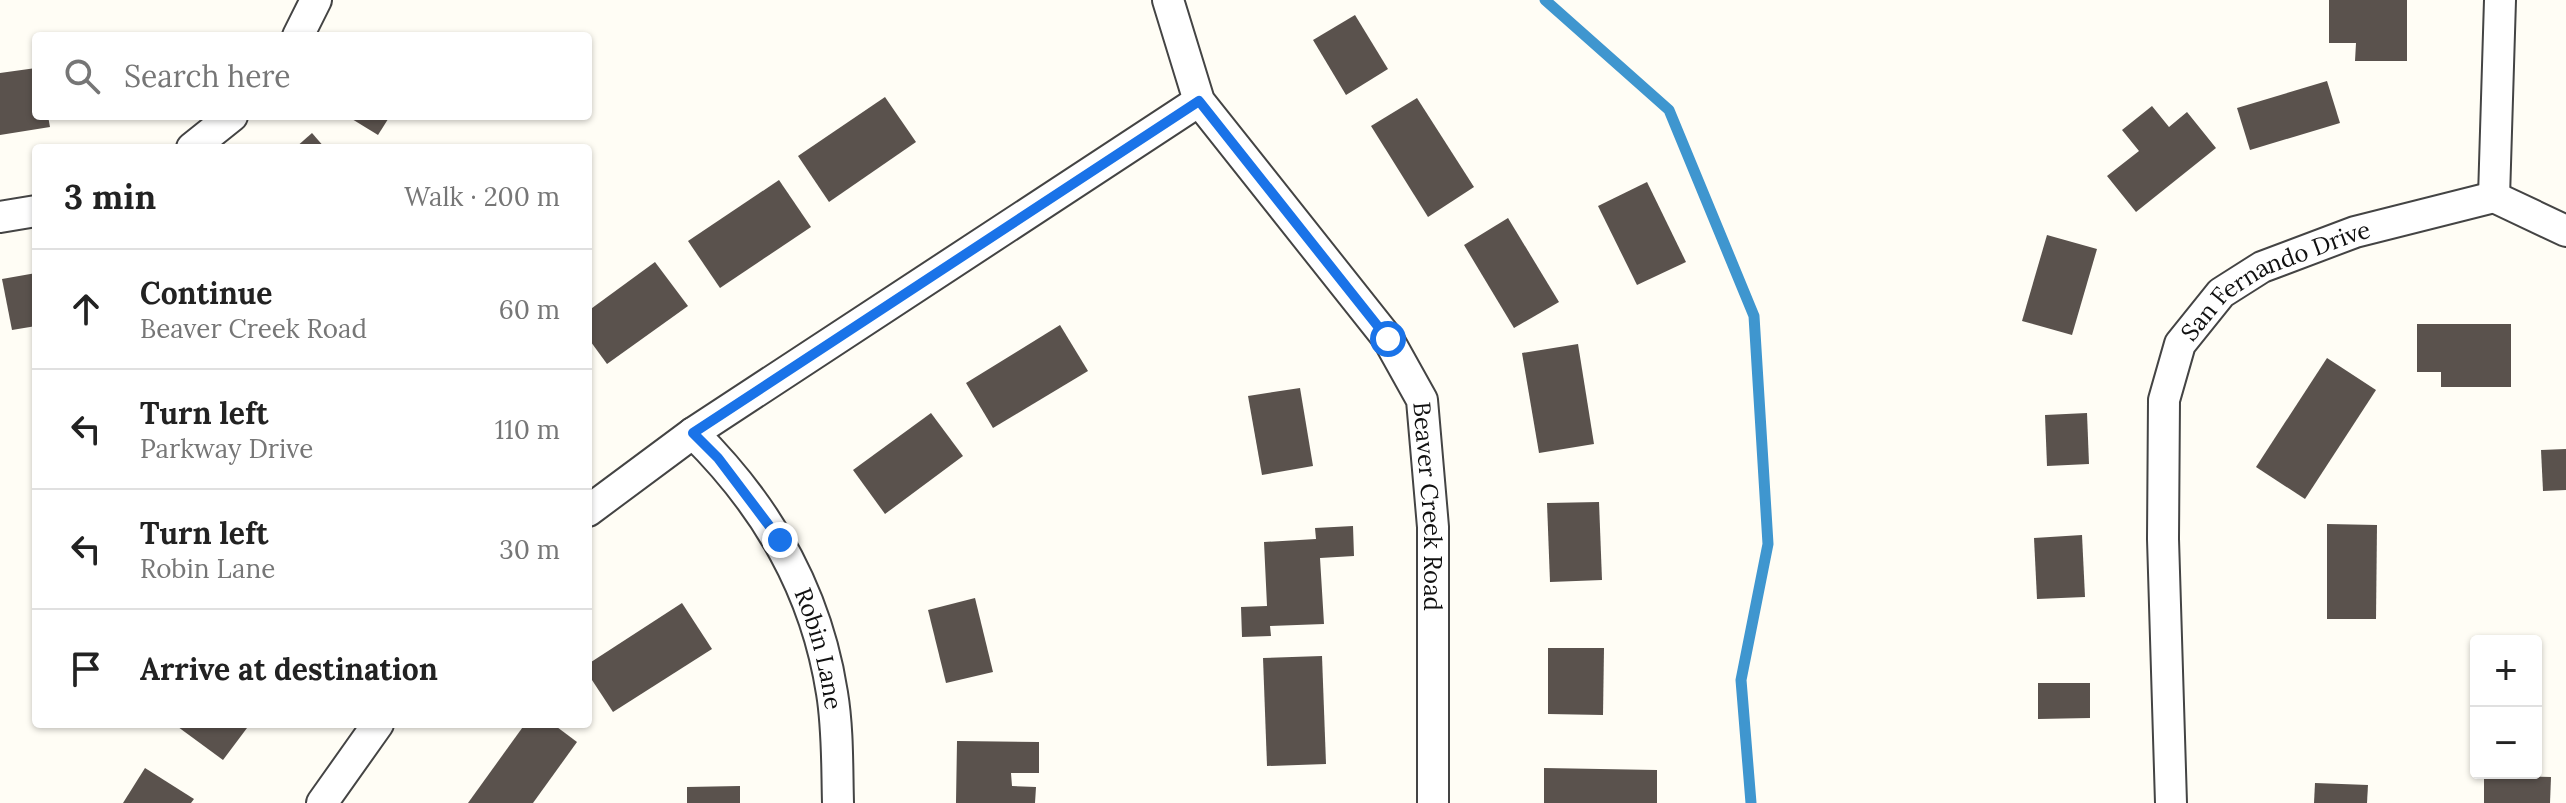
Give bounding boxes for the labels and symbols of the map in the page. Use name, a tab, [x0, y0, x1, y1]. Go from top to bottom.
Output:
street label: San Fernando Drive	[2174, 213, 2373, 347]
route start	[1370, 321, 1406, 357]
street label: Beaver Creek Road	[1407, 400, 1449, 611]
route end	[762, 522, 798, 558]
street label: Robin Lane	[788, 583, 850, 711]

